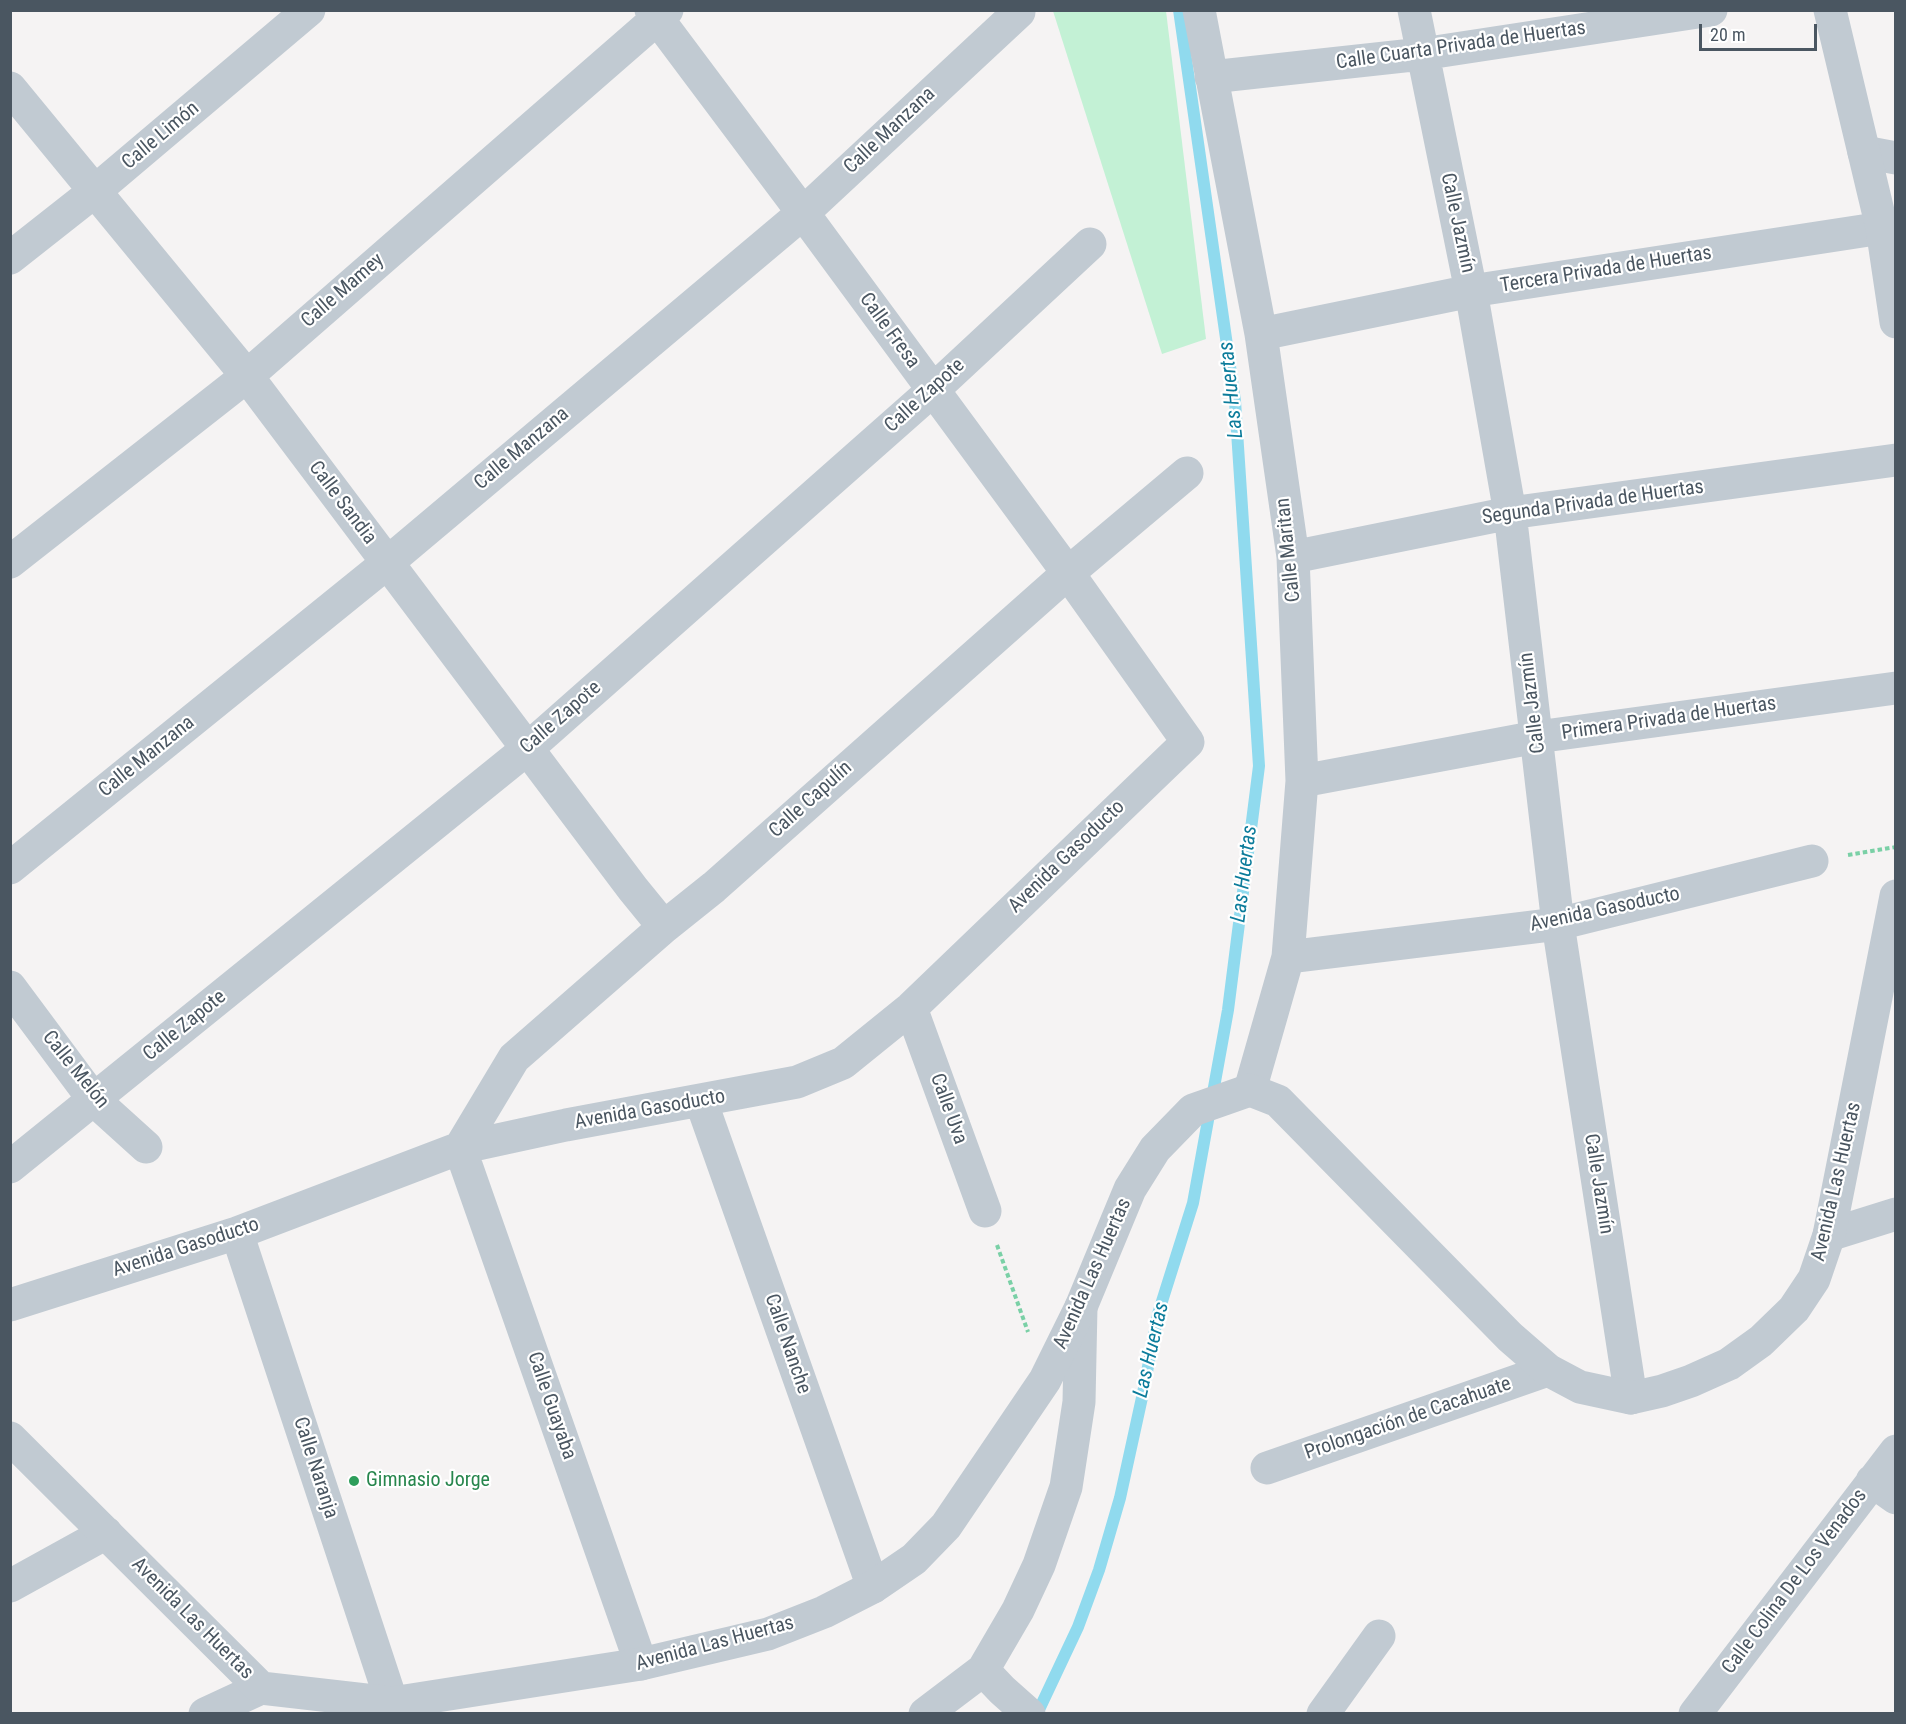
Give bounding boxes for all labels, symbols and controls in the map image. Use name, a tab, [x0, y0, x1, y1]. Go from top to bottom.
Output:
scale bar	[1702, 12, 1820, 50]
street label: Calle Cuarta Privada de Huertas	[1335, 17, 1587, 75]
text: 20 m	[1710, 24, 1745, 45]
street label: Calle Manzana	[839, 83, 941, 179]
street label: Calle Limón	[118, 97, 204, 175]
street label: Calle Jazmín	[1435, 171, 1479, 275]
street label: Tercera Privada de Huertas	[1499, 241, 1713, 299]
street label: Calle Mamey	[297, 249, 389, 333]
street label: Calle Fresa	[854, 289, 924, 373]
water label: Las Huertas	[1214, 340, 1250, 440]
street label: Calle Zapote	[880, 354, 970, 438]
street label: Calle Manzana	[470, 403, 574, 495]
street label: Calle Sandia	[303, 457, 381, 549]
street label: Segunda Privada de Huertas	[1481, 476, 1705, 530]
street label: Calle Maritan	[1272, 497, 1306, 603]
street label: Calle Jazmín	[1515, 651, 1551, 755]
street label: Calle Zapote	[516, 676, 606, 760]
street label: Primera Privada de Huertas	[1560, 692, 1778, 746]
street label: Calle Manzana	[94, 711, 200, 803]
street label: Calle Capulín	[765, 756, 857, 844]
street label: Avenida Gasoducto	[1004, 795, 1130, 919]
water label: Las Huertas	[1227, 824, 1263, 924]
street label: Avenida Gasoducto	[1528, 882, 1682, 938]
street label: Calle Zapote	[139, 985, 231, 1067]
street label: Calle Melón	[36, 1026, 114, 1114]
street label: Calle Uva	[924, 1070, 972, 1148]
street label: Avenida Gasoducto	[573, 1085, 727, 1135]
street label: Avenida Las Huertas	[1807, 1100, 1867, 1264]
street label: Calle Jazmín	[1578, 1132, 1618, 1236]
street label: Avenida Las Huertas	[1049, 1195, 1137, 1353]
street label: Avenida Gasoducto	[110, 1213, 262, 1283]
street label: Calle Nanche	[759, 1291, 815, 1397]
water label: Las Huertas	[1129, 1300, 1175, 1400]
street label: Calle Guayaba	[521, 1349, 581, 1463]
street label: Prolongación de Cacahuate	[1302, 1372, 1514, 1466]
street label: Calle Naranja	[287, 1414, 343, 1522]
place label: Gimnasio Jorge	[366, 1469, 490, 1493]
marker: Gimnasio Jorge	[347, 1474, 361, 1488]
street label: Calle Colina De Los Venados	[1718, 1485, 1872, 1679]
street label: Avenida Las Huertas	[126, 1553, 258, 1685]
street label: Avenida Las Huertas	[633, 1611, 797, 1677]

